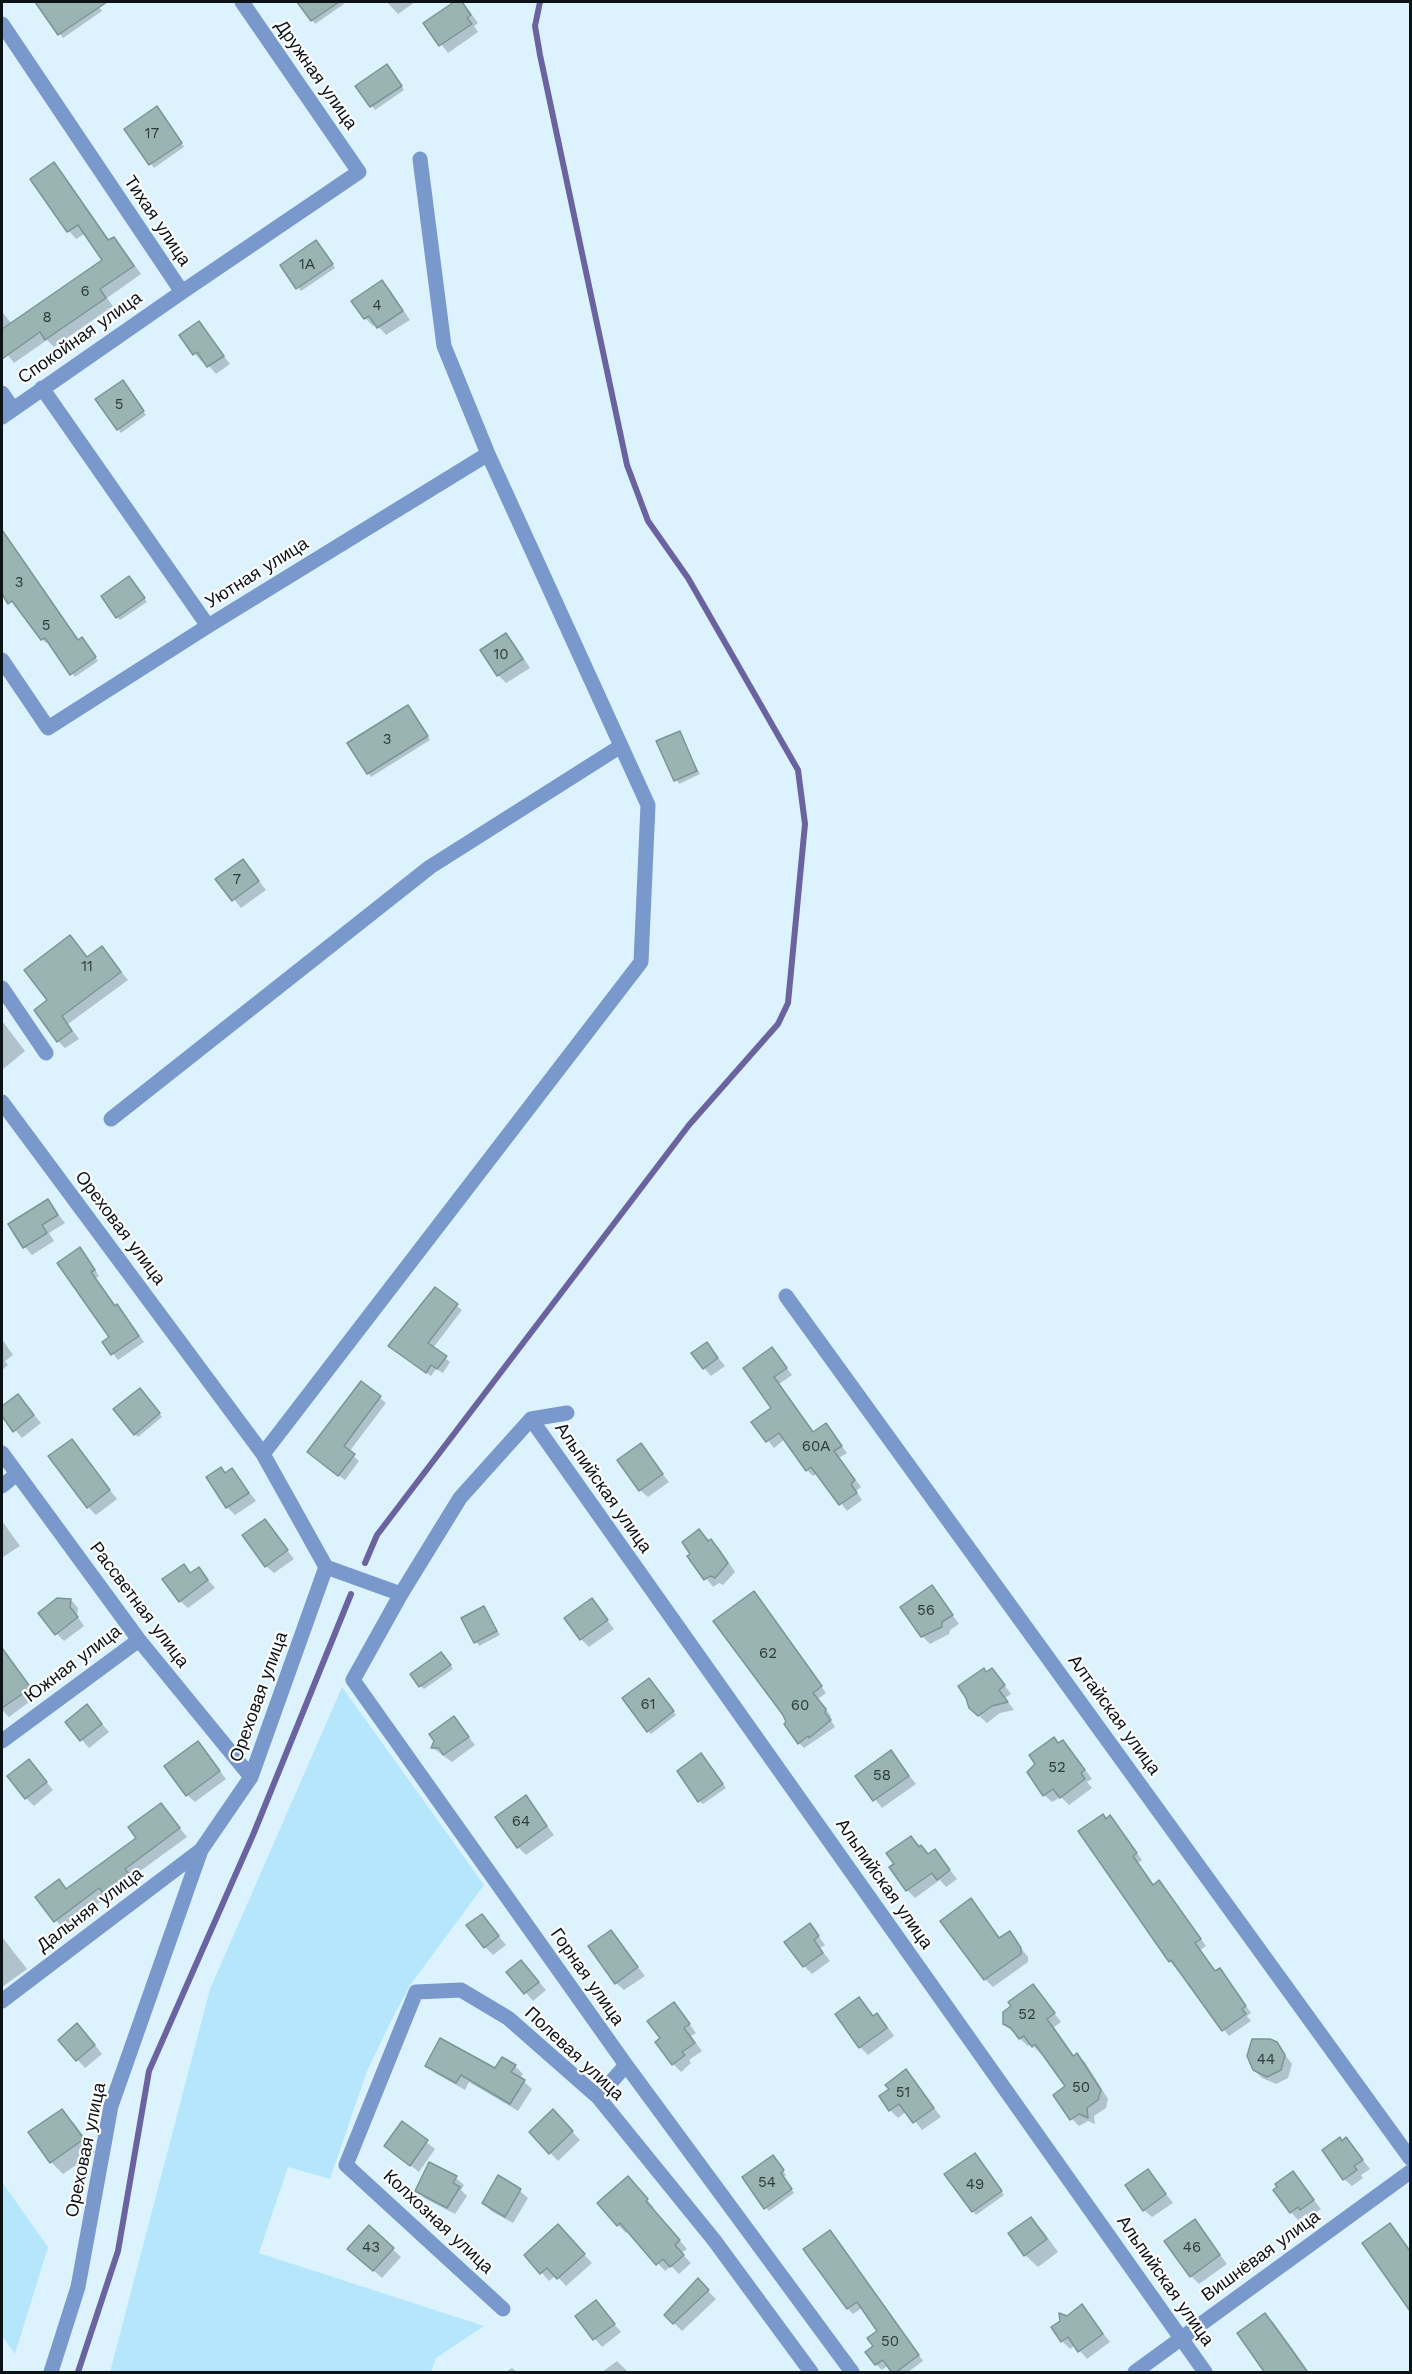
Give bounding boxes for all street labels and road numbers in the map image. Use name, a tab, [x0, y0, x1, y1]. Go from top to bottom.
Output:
street label: Дружная улица	[270, 16, 362, 134]
street label: Тихая улица	[119, 172, 195, 270]
street label: Спокойная улица	[14, 287, 146, 389]
street label: Уютная улица	[202, 533, 312, 613]
street label: Ореховая улица	[70, 1167, 170, 1289]
street label: Альпийская улица	[550, 1419, 656, 1557]
street label: Рассветная улица	[85, 1538, 193, 1672]
street label: Южная улица	[20, 1621, 126, 1707]
street label: Ореховая улица	[225, 1629, 293, 1765]
street label: Алтайская улица	[1063, 1651, 1165, 1779]
street label: Альпийская улица	[831, 1815, 937, 1953]
street label: Дальняя улица	[33, 1863, 147, 1957]
street label: Горная улица	[545, 1924, 629, 2030]
street label: Полевая улица	[520, 2003, 628, 2105]
street label: Ореховая улица	[61, 2081, 111, 2219]
street label: Колхозная улица	[378, 2165, 498, 2279]
street label: Вишнёвая улица	[1198, 2206, 1324, 2306]
street label: Альпийская улица	[1112, 2212, 1218, 2350]

